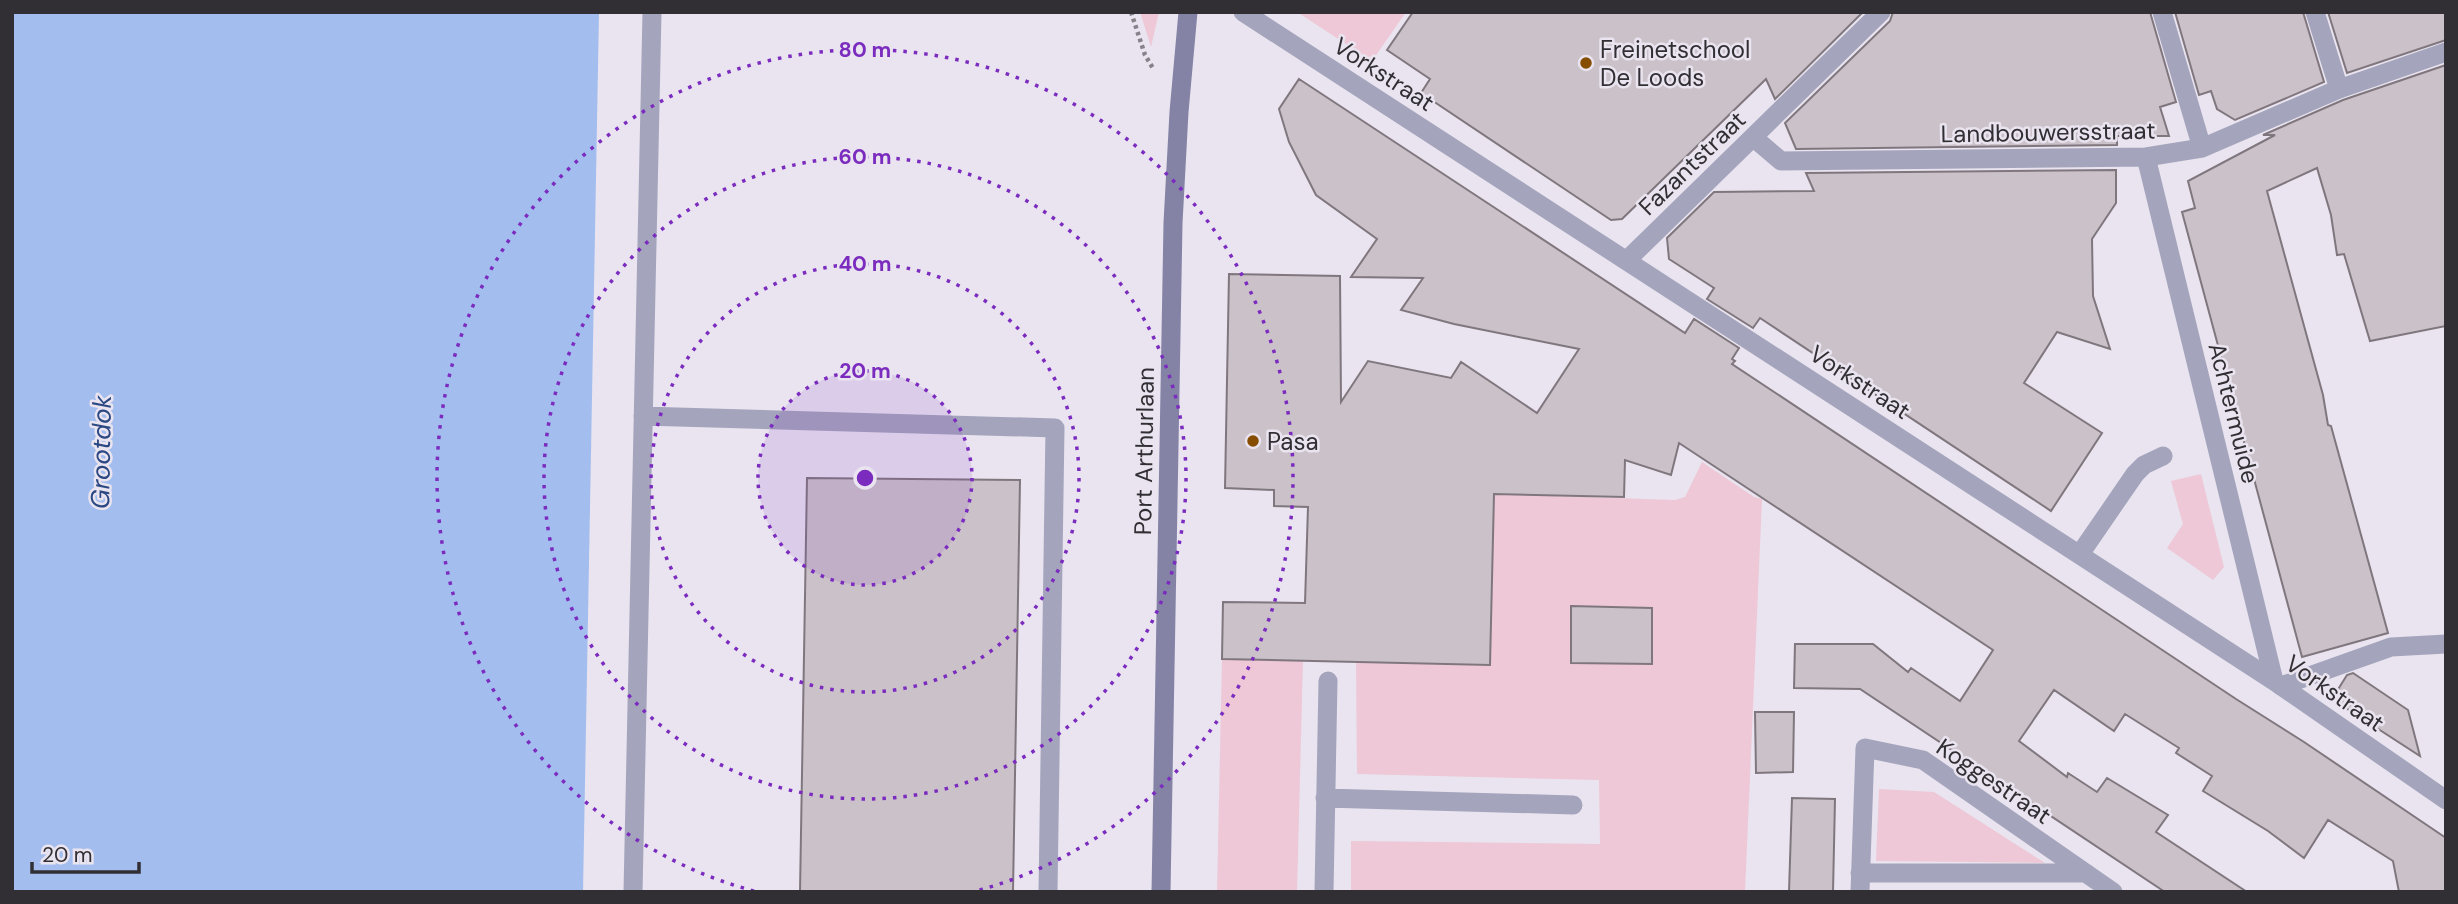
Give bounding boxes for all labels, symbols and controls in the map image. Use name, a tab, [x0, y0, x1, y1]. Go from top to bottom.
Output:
street label: Vorkstraat	[1328, 30, 1440, 118]
place label: Freinetschool De Loods	[1600, 34, 1750, 93]
text: 80 m	[839, 36, 891, 64]
marker: Freinetschool De Loods	[1578, 55, 1594, 71]
street label: Fazantstraat	[1632, 104, 1752, 222]
street label: Landbouwersstraat	[1940, 115, 2156, 149]
text: 60 m	[839, 143, 891, 171]
text: 40 m	[838, 250, 892, 278]
street label: Vorkstraat	[1804, 338, 1916, 426]
street label: Achtermuide	[2202, 339, 2266, 487]
text: 20 m	[839, 357, 891, 385]
street label: Port Arthurlaan	[1127, 367, 1161, 535]
water label: Grootdok	[83, 394, 119, 509]
place label: Pasa	[1267, 426, 1319, 457]
marker: Pasa	[1245, 433, 1261, 449]
centre of rings	[853, 466, 877, 490]
street label: Vorkstraat	[2279, 648, 2391, 738]
street label: Koggestraat	[1931, 731, 2057, 831]
scale bar	[32, 830, 138, 874]
text: 20 m	[42, 841, 93, 869]

